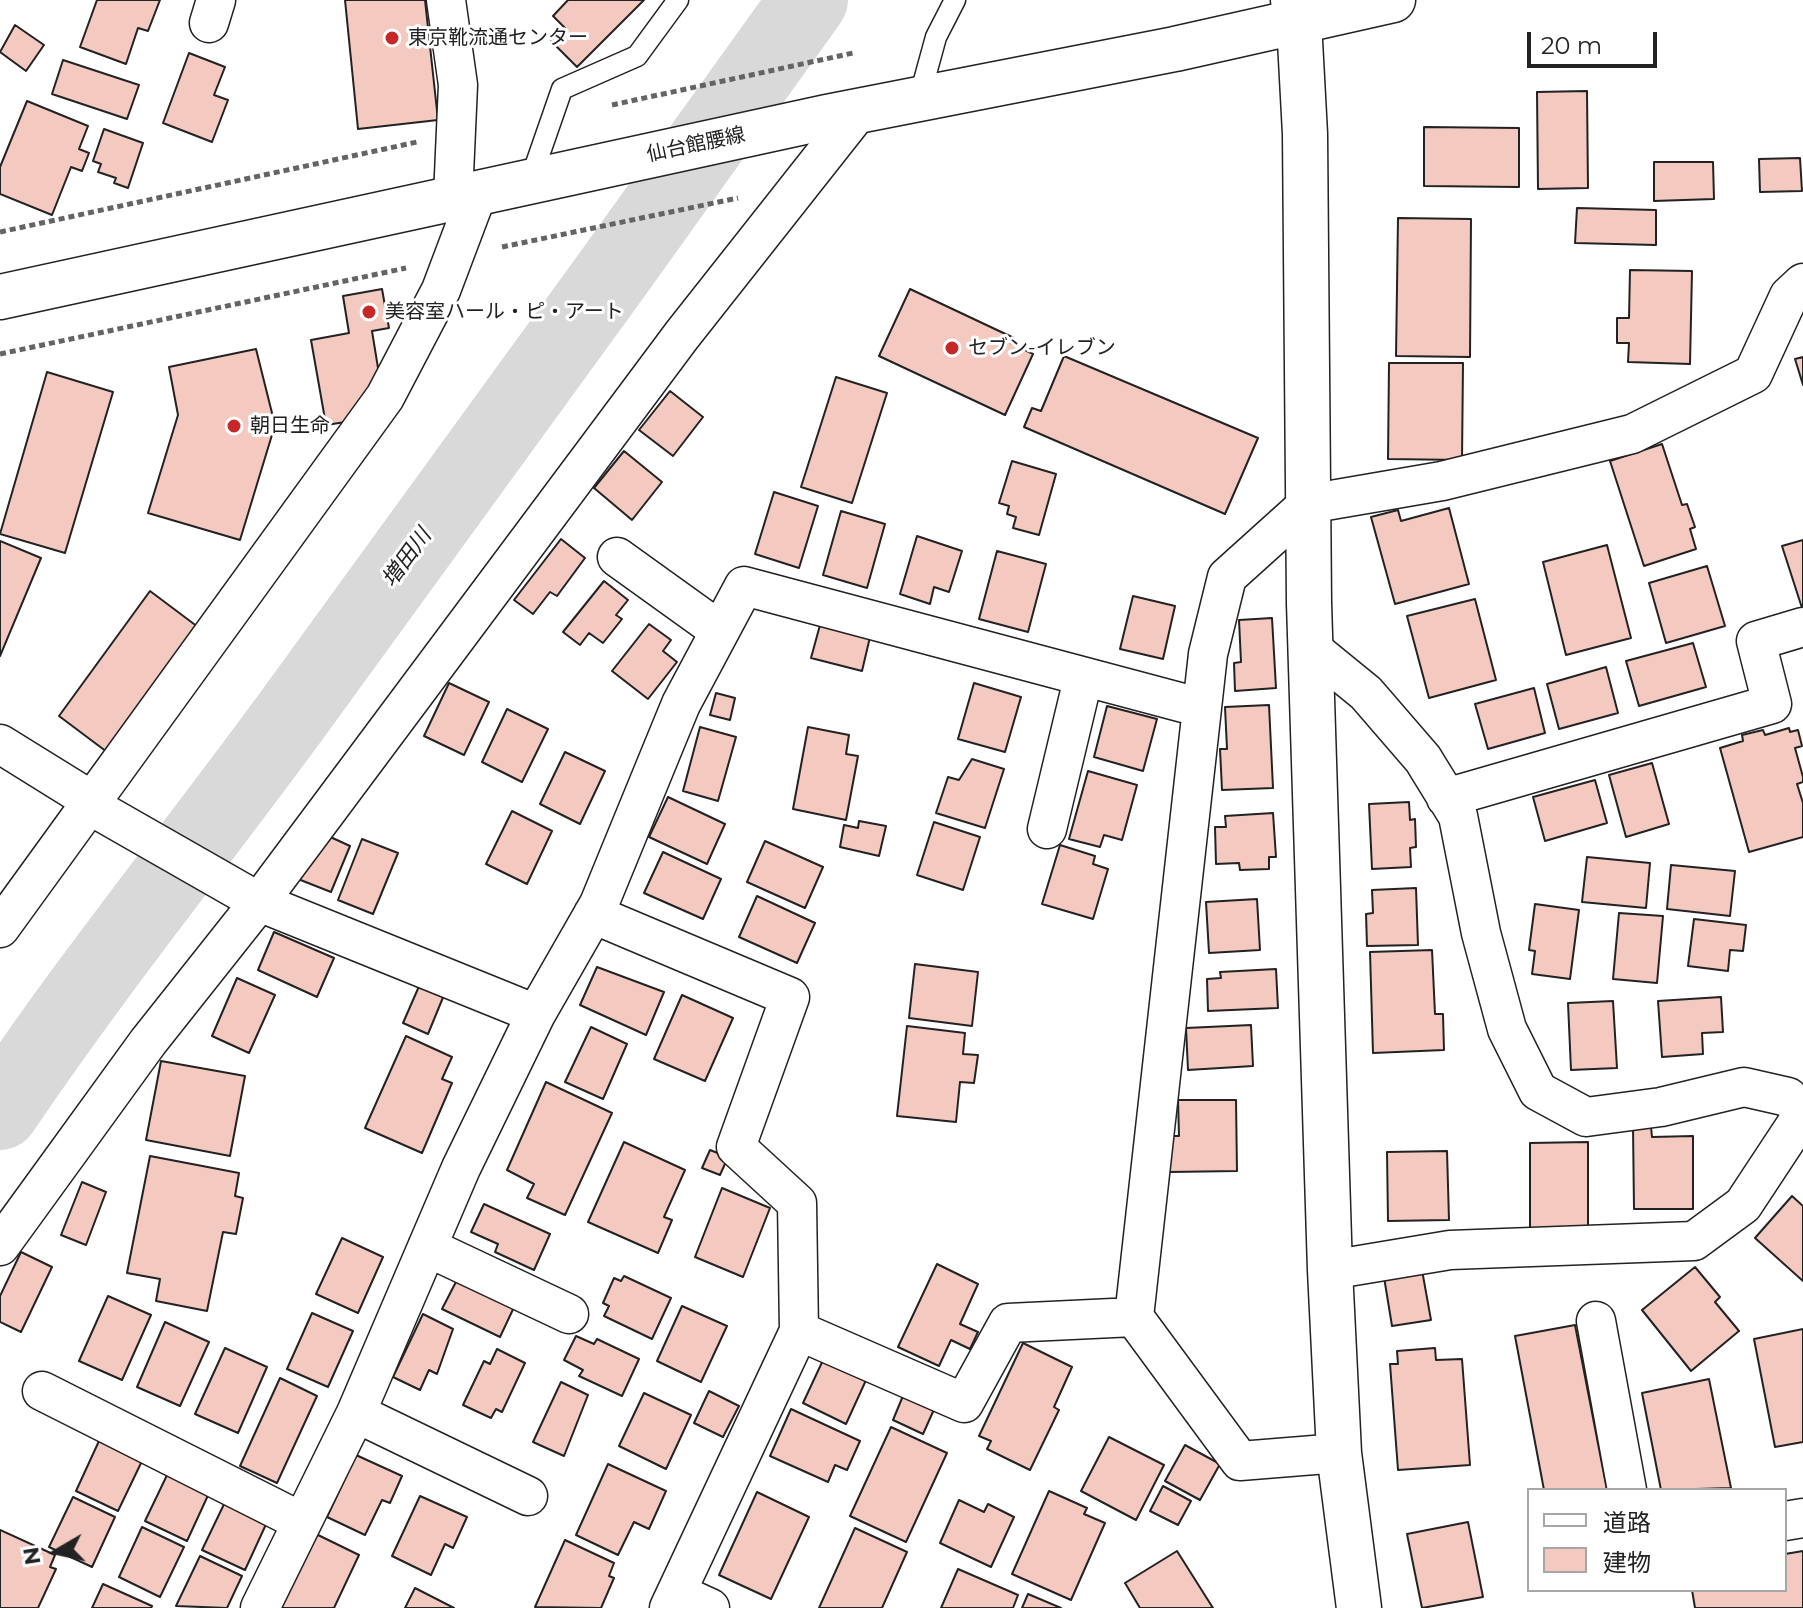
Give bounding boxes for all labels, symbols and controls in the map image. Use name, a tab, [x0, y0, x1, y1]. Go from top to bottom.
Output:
scale bar	[1531, 16, 1661, 66]
place label: 東京靴流通センター	[408, 26, 588, 50]
marker: 東京靴流通センター	[383, 29, 401, 47]
text: 20 m	[1541, 31, 1602, 60]
street label: 仙台館腰線	[645, 123, 747, 167]
place label: 美容室ハール・ピ・アート	[385, 300, 624, 324]
marker: 美容室ハール・ピ・アート	[360, 303, 378, 321]
place label: セブン-イレブン	[968, 336, 1116, 360]
marker: セブン-イレブン	[943, 339, 961, 357]
place label: 朝日生命	[250, 414, 330, 438]
marker: 朝日生命	[225, 417, 243, 435]
water label: 増田川	[377, 524, 437, 592]
legend	[1527, 1488, 1787, 1592]
text: 道路	[1603, 1508, 1651, 1537]
north arrow	[16, 1512, 96, 1592]
text: N	[17, 1545, 47, 1567]
text: 建物	[1603, 1548, 1651, 1577]

